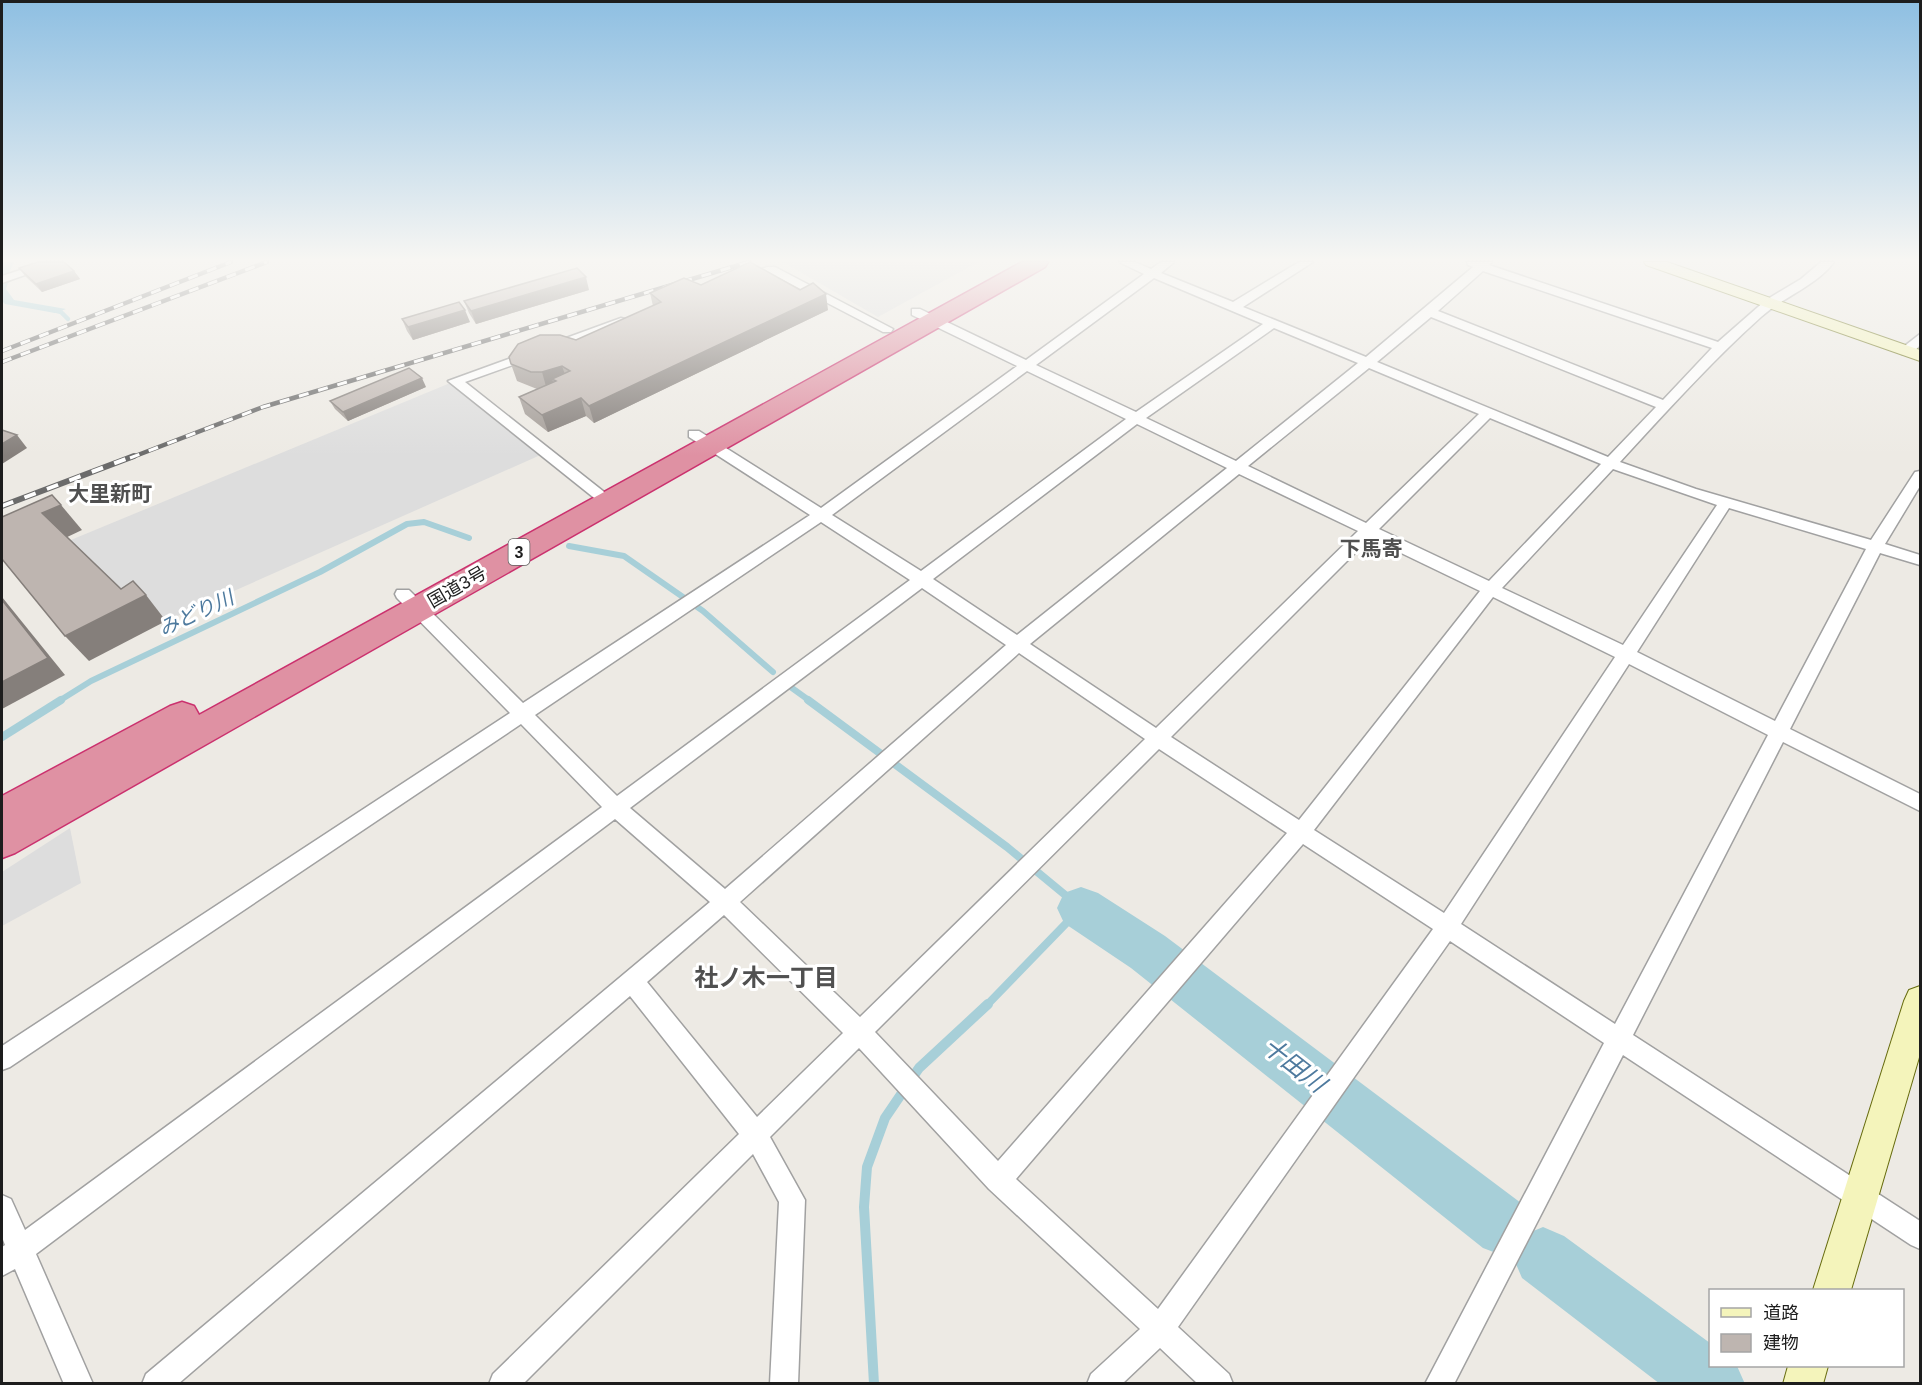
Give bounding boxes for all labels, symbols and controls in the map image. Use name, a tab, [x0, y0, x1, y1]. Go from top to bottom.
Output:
district label: 大里新町	[68, 482, 152, 505]
district label: 下馬寄	[1340, 537, 1403, 560]
road number: 3	[508, 539, 530, 565]
street label: 国道3号	[424, 562, 490, 612]
water label: みどり川	[155, 585, 239, 640]
district label: 社ノ木一丁目	[694, 964, 838, 991]
water label: 十田川	[1258, 1032, 1333, 1099]
legend	[1709, 1289, 1904, 1367]
text: 道路	[1763, 1303, 1799, 1323]
text: 建物	[1763, 1333, 1799, 1353]

